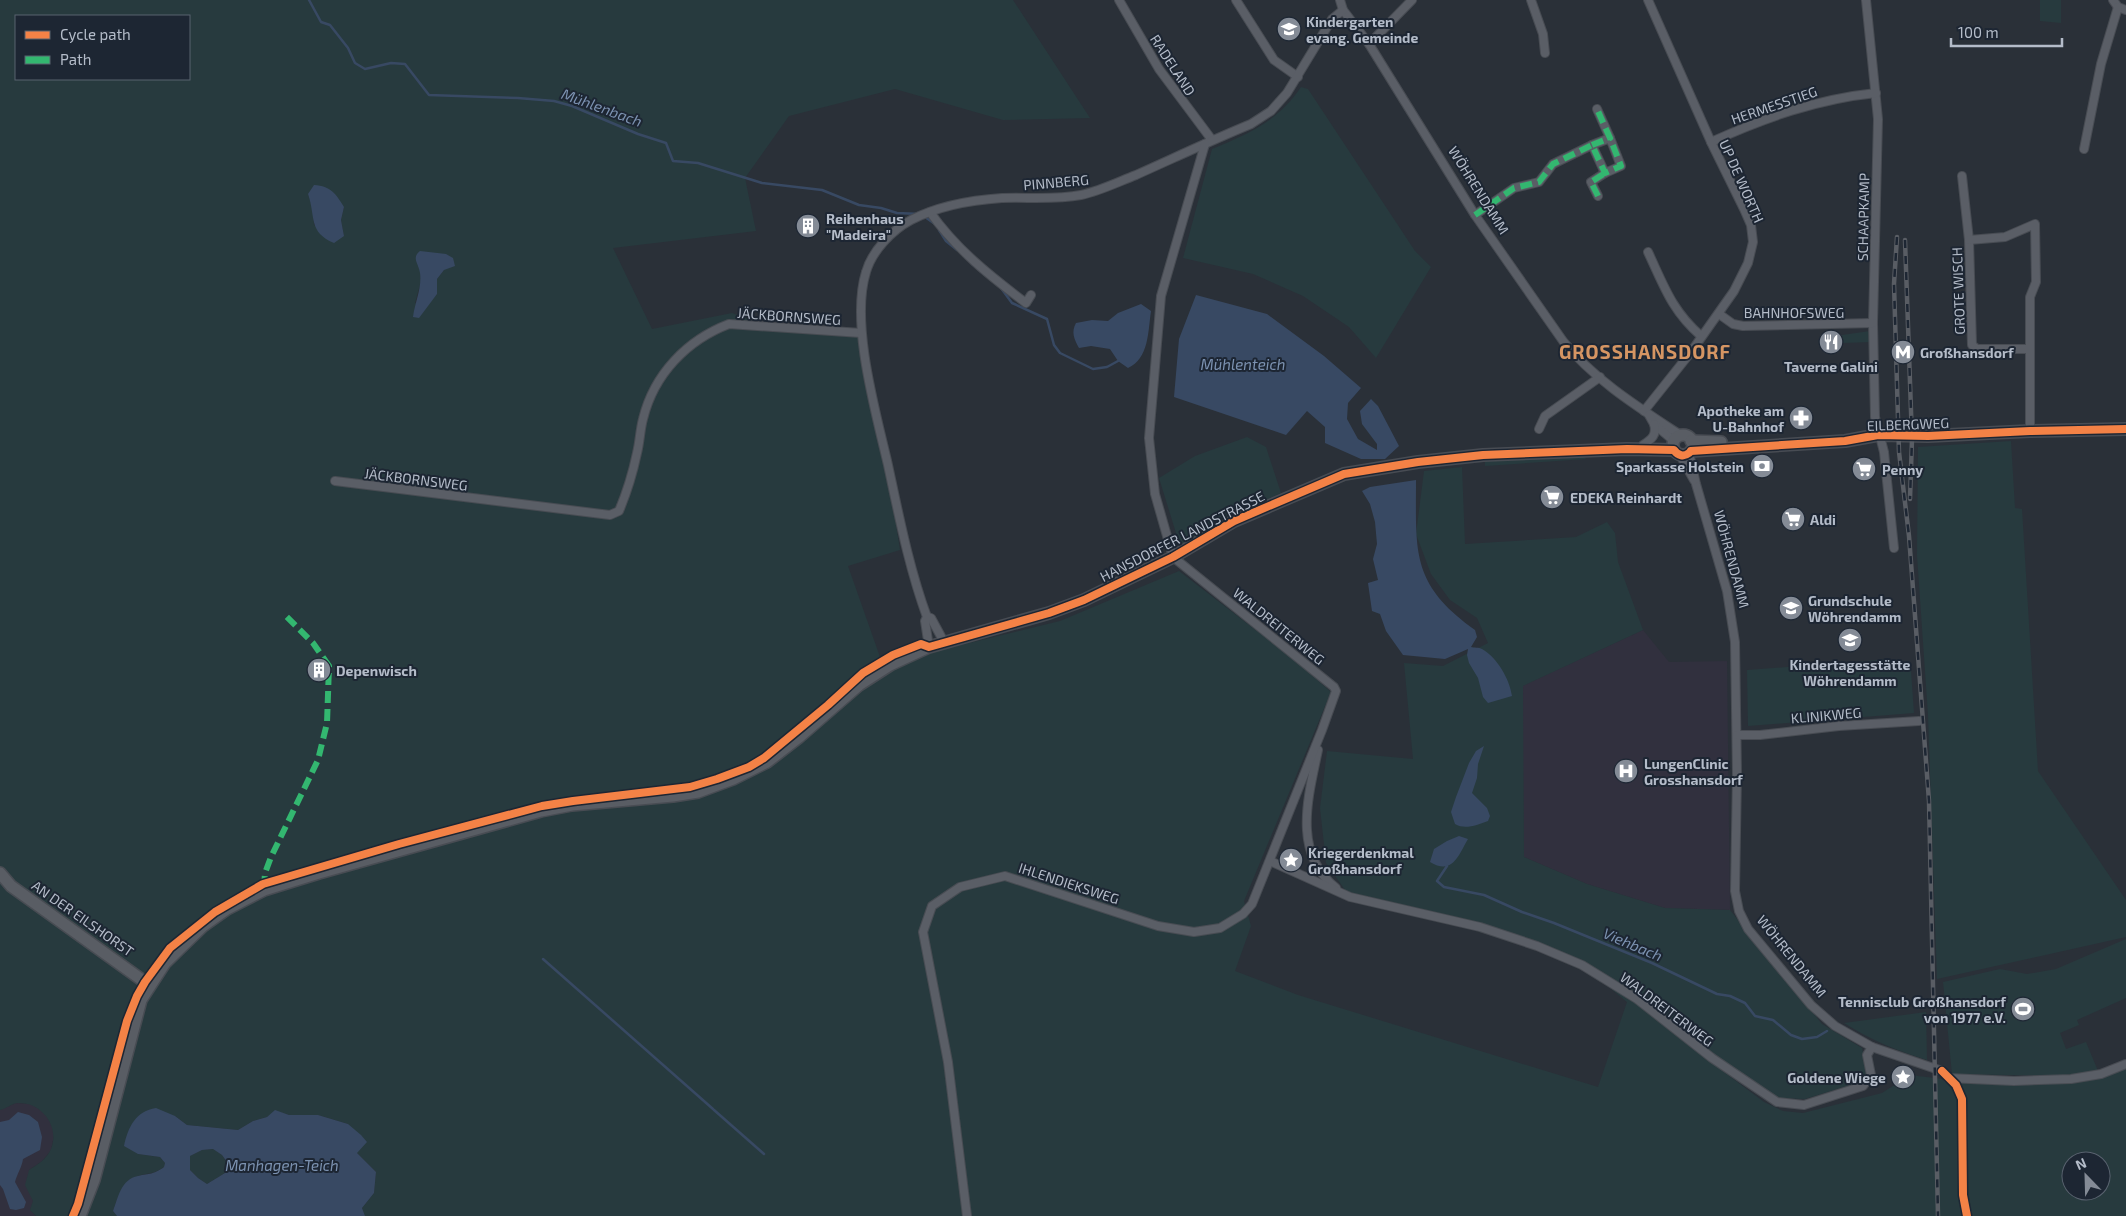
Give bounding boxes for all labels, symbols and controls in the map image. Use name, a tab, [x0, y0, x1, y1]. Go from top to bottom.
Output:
place label: Kindergarten evang. Gemeinde	[1306, 13, 1418, 46]
legend	[15, 15, 190, 80]
scale bar	[1951, 15, 2062, 47]
school or university icon: Kindergarten evang. Gemeinde	[1276, 16, 1302, 42]
text: 100 m	[1958, 23, 1999, 41]
text: Cycle path	[60, 25, 131, 43]
street label: RADELAND	[1147, 31, 1199, 99]
text: Path	[60, 50, 91, 68]
street label: HERMESSTIEG	[1729, 82, 1819, 128]
water label: Mühlenbach	[559, 84, 645, 130]
street label: UP DE WORTH	[1716, 137, 1768, 225]
street label: WÖHRENDAMM	[1445, 143, 1513, 237]
street label: PINNBERG	[1023, 171, 1089, 193]
street label: SCHAAPKAMP	[1854, 173, 1872, 261]
place label: Reihenhaus "Madeira"	[826, 210, 904, 243]
building icon: Reihenhaus "Madeira"	[795, 213, 821, 239]
street label: GROTE WISCH	[1948, 247, 1968, 335]
street label: JÄCKBORNSWEG	[737, 304, 841, 328]
street label: BAHNHOFSWEG	[1744, 304, 1844, 321]
restaurant icon: Taverne Galini	[1818, 329, 1844, 355]
metro station icon: Großhansdorf	[1890, 339, 1916, 365]
district label: GROSSHANSDORF	[1559, 340, 1731, 363]
place label: Großhansdorf	[1920, 344, 2014, 361]
water label: Mühlenteich	[1201, 355, 1285, 373]
place label: Taverne Galini	[1784, 358, 1878, 375]
place label: Apotheke am U-Bahnhof	[1697, 402, 1784, 435]
pharmacy icon: Apotheke am U-Bahnhof	[1788, 405, 1814, 431]
street label: EILBERGWEG	[1866, 414, 1950, 434]
bank icon: Sparkasse Holstein	[1749, 453, 1775, 479]
supermarket icon: Penny	[1851, 456, 1877, 482]
place label: Sparkasse Holstein	[1616, 458, 1744, 475]
place label: Penny	[1882, 461, 1923, 478]
street label: JÄCKBORNSWEG	[363, 464, 469, 494]
supermarket icon: EDEKA Reinhardt	[1539, 484, 1565, 510]
street label: HANSDORFER LANDSTRASSE	[1097, 487, 1267, 585]
place label: EDEKA Reinhardt	[1570, 489, 1682, 506]
supermarket icon: Aldi	[1780, 506, 1806, 532]
street label: WÖHRENDAMM	[1711, 508, 1753, 610]
place label: Aldi	[1810, 511, 1836, 528]
street label: WALDREITERWEG	[1230, 584, 1328, 668]
place label: Grundschule Wöhrendamm	[1808, 592, 1901, 625]
school or university icon: Grundschule Wöhrendamm	[1778, 595, 1804, 621]
school or university icon: Kindertagesstätte Wöhrendamm	[1837, 627, 1863, 653]
place label: Kindertagesstätte Wöhrendamm	[1789, 656, 1911, 689]
building icon: Depenwisch	[306, 657, 332, 683]
place label: Depenwisch	[336, 662, 417, 679]
street label: KLINIKWEG	[1790, 703, 1862, 727]
place label: LungenClinic Grosshansdorf	[1644, 755, 1743, 788]
hospital icon: LungenClinic Grosshansdorf	[1613, 758, 1639, 784]
place label: Kriegerdenkmal Großhansdorf	[1308, 844, 1414, 877]
place icon: Kriegerdenkmal Großhansdorf	[1278, 847, 1304, 873]
street label: IHLENDIEKSWEG	[1017, 859, 1121, 907]
street label: AN DER EILSHORST	[29, 876, 137, 960]
street label: WÖHRENDAMM	[1754, 911, 1830, 1001]
water label: Viehbach	[1601, 923, 1665, 965]
street label: WALDREITERWEG	[1617, 968, 1717, 1050]
place label: Tennisclub Großhansdorf von 1977 e.V.	[1838, 993, 2006, 1026]
sports icon: Tennisclub Großhansdorf von 1977 e.V.	[2010, 996, 2036, 1022]
place icon: Goldene Wiege	[1890, 1064, 1916, 1090]
place label: Goldene Wiege	[1787, 1069, 1886, 1086]
north arrow	[2061, 1151, 2111, 1201]
text: N	[2073, 1154, 2089, 1173]
water label: Manhagen-Teich	[225, 1156, 339, 1174]

